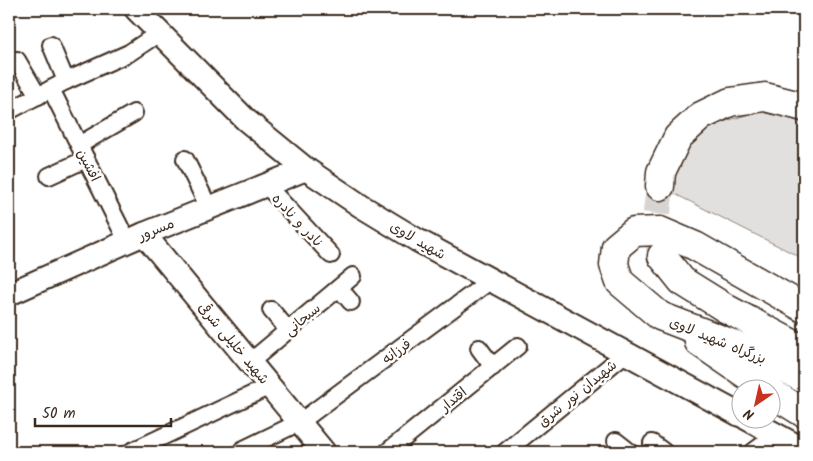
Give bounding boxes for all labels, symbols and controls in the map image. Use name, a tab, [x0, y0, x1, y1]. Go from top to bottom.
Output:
street label: افشین	[71, 145, 106, 186]
street label: نادر و نادره	[266, 189, 328, 253]
street label: مسرور	[134, 213, 178, 248]
street label: شهید لاوی	[385, 216, 450, 266]
street label: شهید خلیلی شرقی	[192, 298, 274, 390]
street label: سبحانی	[280, 298, 326, 342]
street label: بزرگراه شهید لاوی	[666, 311, 769, 370]
street label: فرزانه	[377, 333, 416, 370]
street label: شهیدان نور شرق	[533, 355, 622, 433]
north arrow	[730, 378, 780, 428]
street label: اقتدار	[435, 382, 472, 418]
scale bar	[35, 396, 171, 428]
text: 50 m	[42, 402, 76, 426]
text: N	[739, 402, 759, 426]

